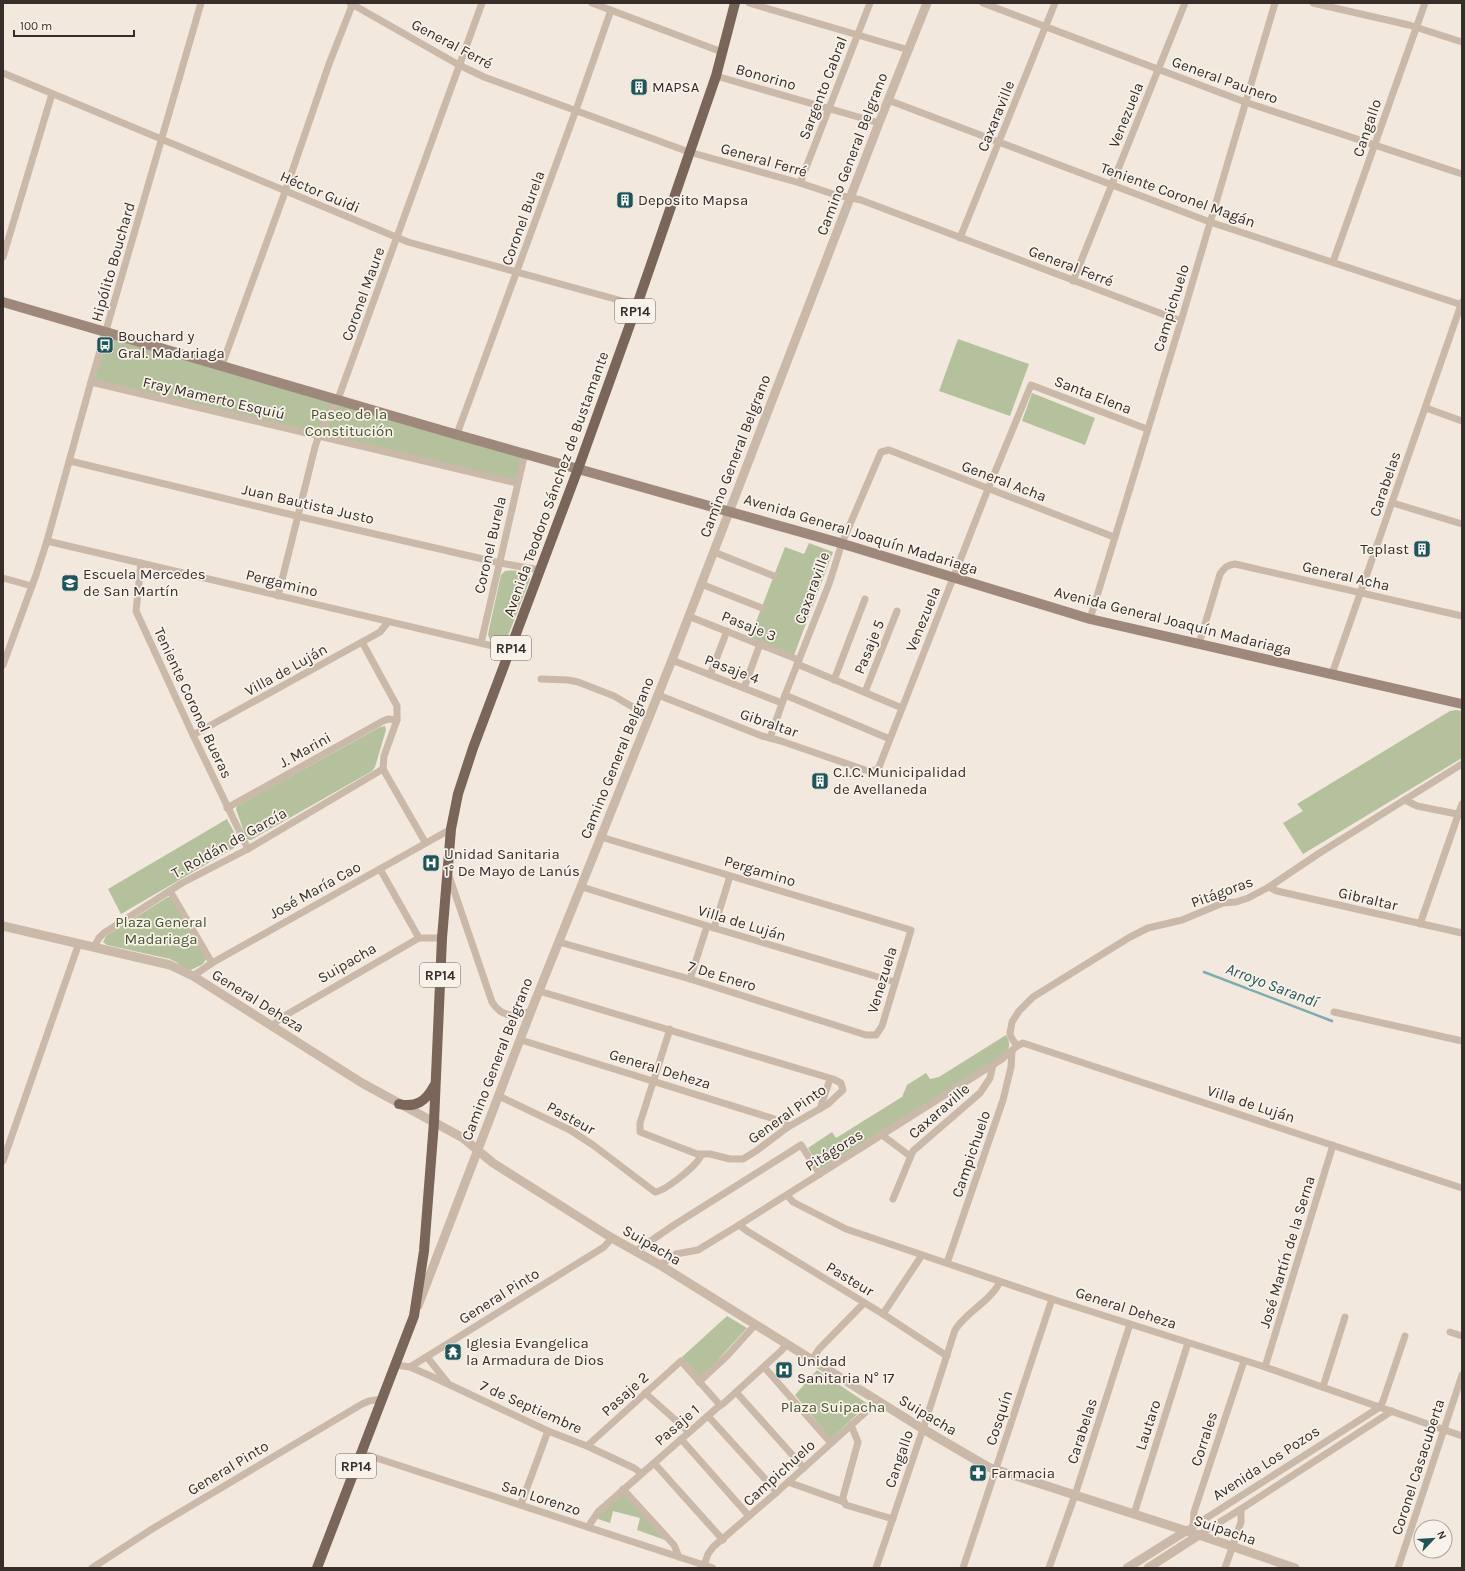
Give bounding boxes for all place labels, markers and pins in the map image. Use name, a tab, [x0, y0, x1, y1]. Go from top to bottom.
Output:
building icon: MAPSA	[629, 77, 649, 97]
place label: MAPSA	[652, 78, 700, 96]
building icon: Deposito Mapsa	[615, 190, 635, 210]
place label: Deposito Mapsa	[638, 191, 748, 209]
place label: Bouchard y Gral. Madariaga	[118, 327, 225, 362]
bus stop icon: Bouchard y Gral. Madariaga	[95, 335, 115, 355]
building icon: Teplast	[1412, 539, 1432, 559]
place label: Teplast	[1360, 540, 1409, 558]
place label: Escuela Mercedes de San Martín	[83, 565, 206, 600]
school or university icon: Escuela Mercedes de San Martín	[60, 573, 80, 593]
place label: C.I.C. Municipalidad de Avellaneda	[833, 763, 966, 798]
building icon: C.I.C. Municipalidad de Avellaneda	[810, 771, 830, 791]
place label: Unidad Sanitaria 1° De Mayo de Lanús	[444, 845, 580, 880]
hospital icon: Unidad Sanitaria 1° De Mayo de Lanús	[421, 853, 441, 873]
place label: Iglesia Evangelica la Armadura de Dios	[466, 1334, 604, 1369]
temple icon: Iglesia Evangelica la Armadura de Dios	[443, 1342, 463, 1362]
place label: Unidad Sanitaria N° 17	[797, 1352, 894, 1387]
hospital icon: Unidad Sanitaria N° 17	[774, 1360, 794, 1380]
pharmacy icon: Farmacia	[968, 1463, 988, 1483]
place label: Farmacia	[991, 1464, 1055, 1482]

